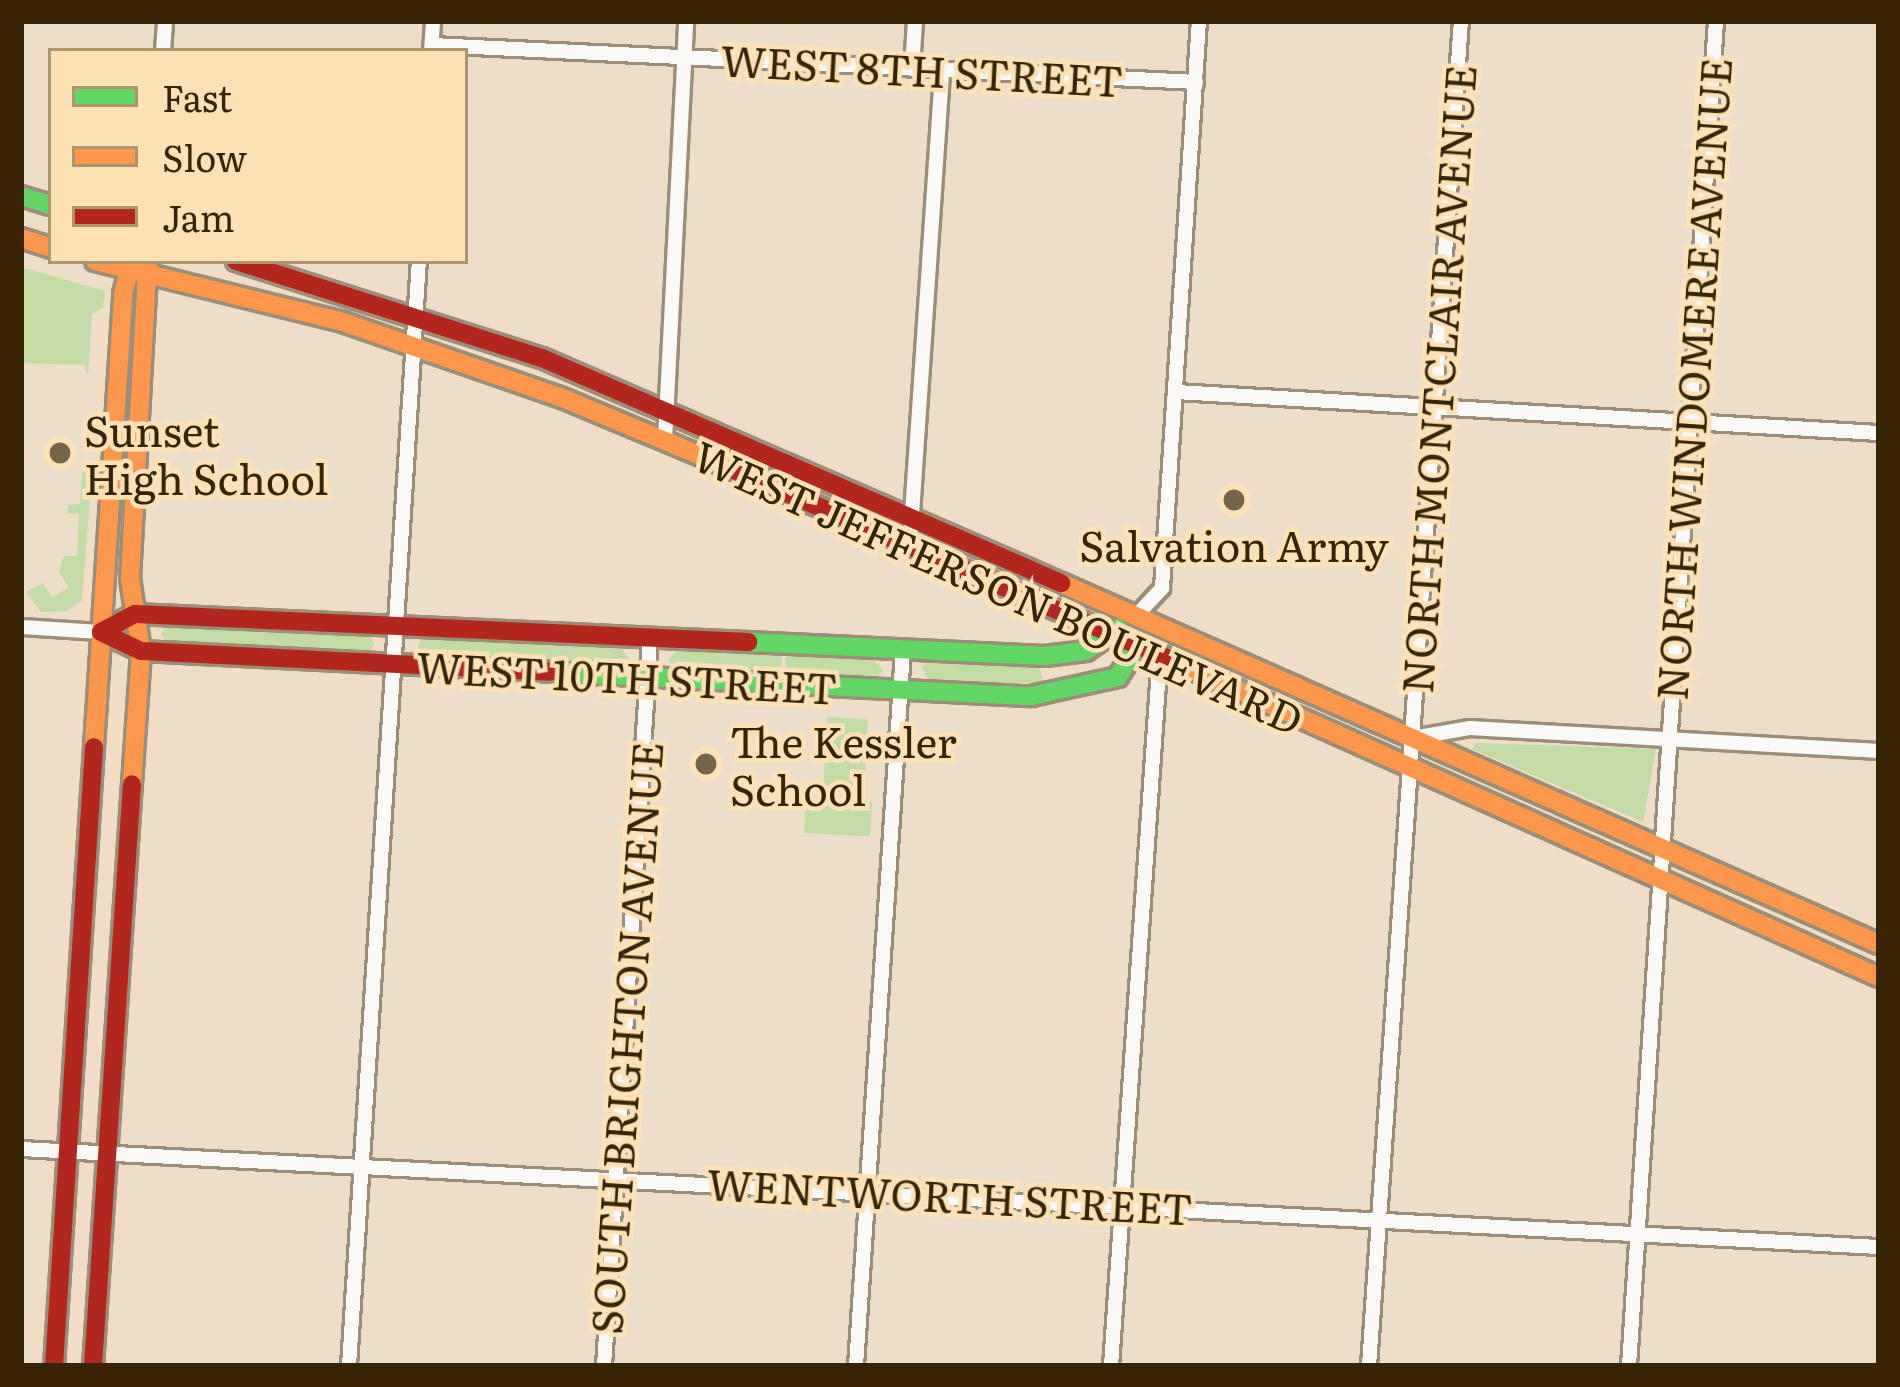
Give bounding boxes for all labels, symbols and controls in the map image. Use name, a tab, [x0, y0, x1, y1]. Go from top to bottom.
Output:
street label: WEST 8TH STREET	[719, 33, 1125, 105]
legend	[48, 48, 468, 264]
street label: NORTH WINDOMERE AVENUE	[1644, 56, 1740, 702]
street label: NORTH MONTCLAIR AVENUE	[1390, 63, 1484, 695]
text: Fast	[162, 70, 232, 123]
text: Slow	[162, 130, 247, 183]
text: Jam	[162, 190, 235, 243]
place label: Sunset High School	[84, 404, 328, 502]
street label: WEST JEFFERSON BOULEVARD	[687, 428, 1311, 744]
marker: Sunset High School	[47, 440, 73, 466]
marker: Salvation Army	[1221, 487, 1247, 513]
place label: Salvation Army	[1079, 519, 1389, 569]
street label: WEST 10TH STREET	[415, 640, 839, 712]
place label: The Kessler School	[730, 715, 957, 813]
street label: SOUTH BRIGHTON AVENUE	[579, 740, 671, 1336]
marker: The Kessler School	[693, 751, 719, 777]
street label: WENTWORTH STREET	[706, 1157, 1194, 1233]

